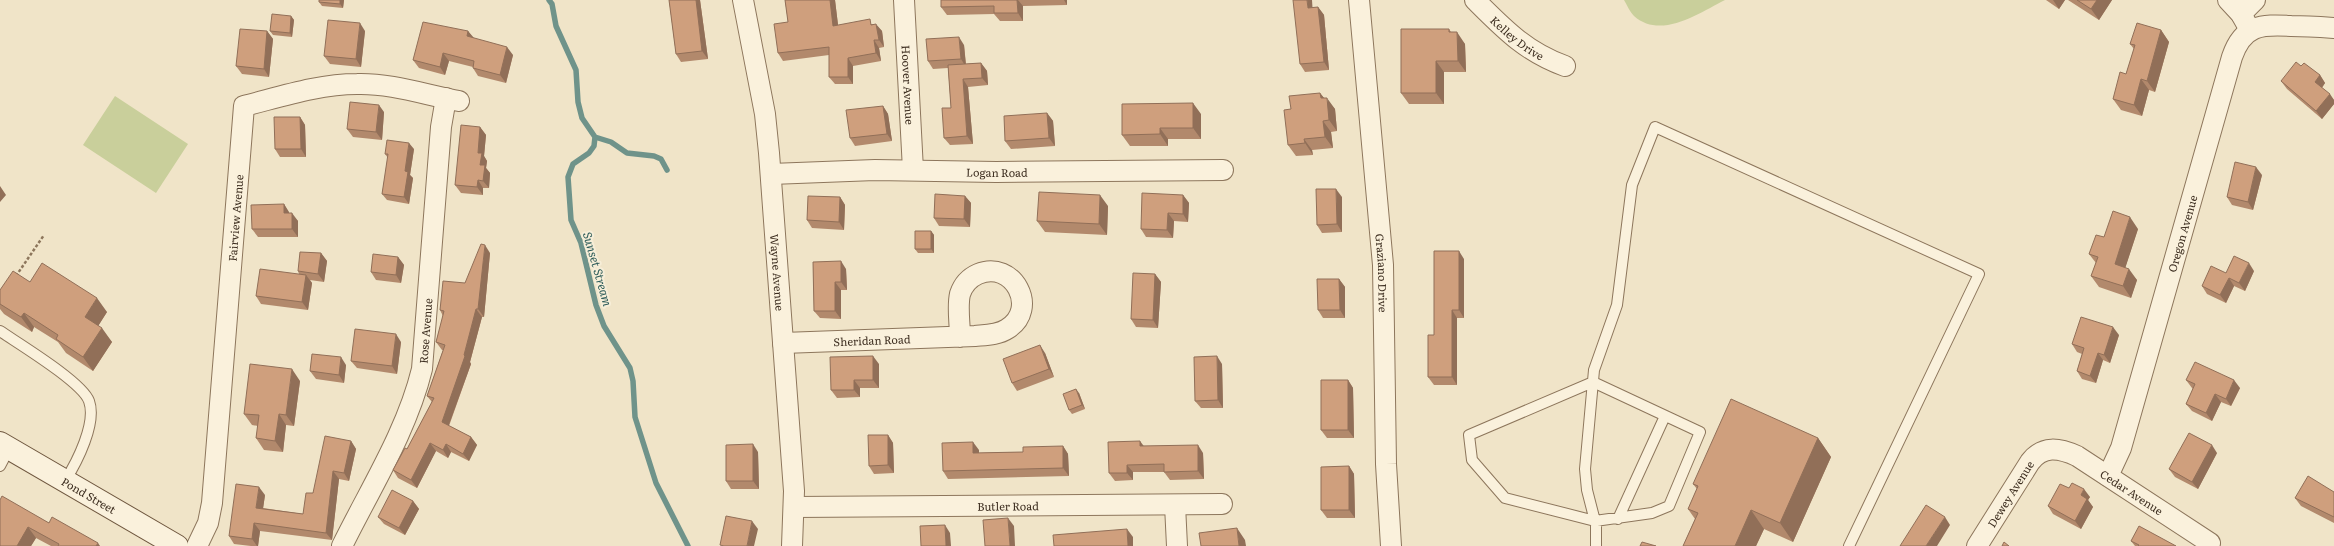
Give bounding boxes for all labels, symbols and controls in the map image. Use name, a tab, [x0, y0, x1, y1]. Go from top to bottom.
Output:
street label: Kelley Drive	[1487, 12, 1547, 64]
street label: Hoover Avenue	[898, 45, 919, 125]
street label: Logan Road	[966, 164, 1028, 180]
street label: Fairview Avenue	[224, 173, 246, 262]
street label: Oregon Avenue	[2163, 193, 2201, 274]
water label: Sunset Stream	[579, 230, 617, 309]
street label: Wayne Avenue	[767, 233, 789, 312]
street label: Graziano Drive	[1372, 233, 1392, 313]
street label: Rose Avenue	[414, 297, 436, 364]
street label: Sheridan Road	[833, 330, 911, 349]
street label: Dewey Avenue	[1983, 457, 2037, 530]
street label: Cedar Avenue	[2097, 465, 2167, 518]
street label: Pond Street	[59, 473, 120, 517]
street label: Butler Road	[977, 497, 1039, 514]

